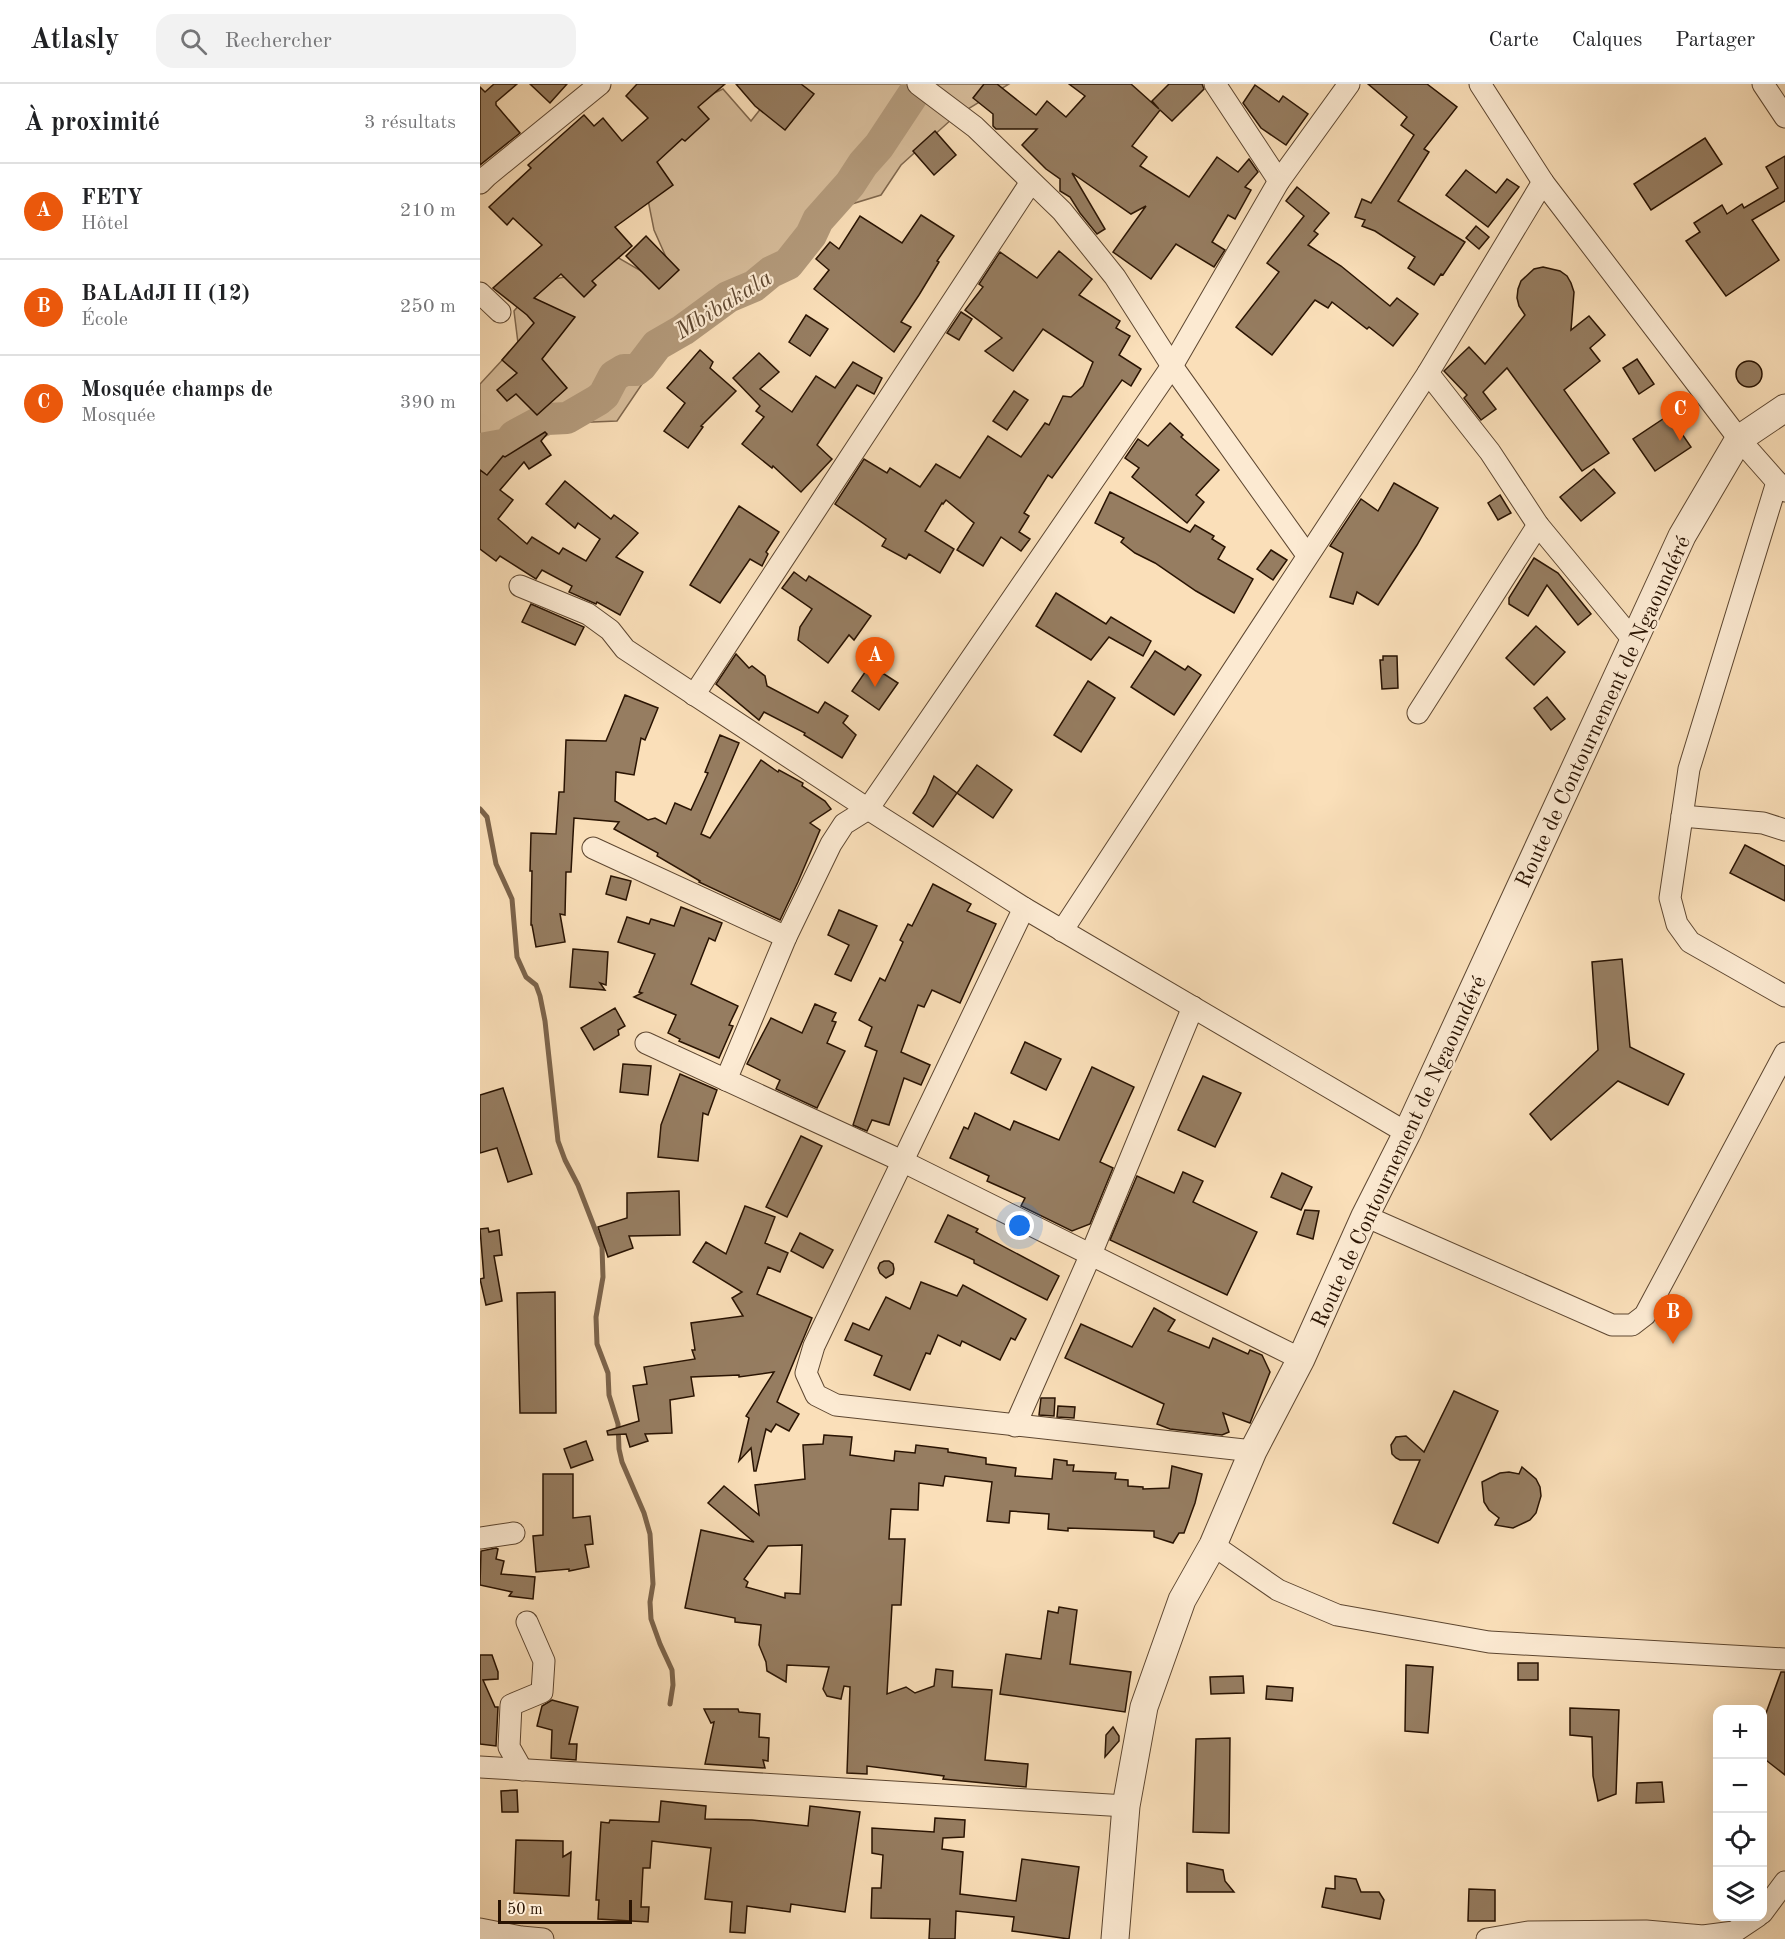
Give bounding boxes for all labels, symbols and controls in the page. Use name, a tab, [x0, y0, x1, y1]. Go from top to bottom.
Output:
search box	[156, 14, 576, 68]
icon: search	[177, 25, 210, 58]
text: Atlasly	[30, 27, 120, 55]
text: Rechercher	[225, 30, 332, 52]
text: Carte	[1489, 30, 1539, 51]
text: Calques	[1572, 30, 1642, 51]
text: Partager	[1675, 30, 1755, 51]
text: À proximité	[24, 110, 160, 136]
text: 3 résultats	[364, 113, 456, 133]
text: FETY	[81, 187, 143, 209]
text: A	[36, 201, 51, 221]
text: 210 m	[400, 201, 456, 221]
text: Hôtel	[81, 214, 128, 234]
water label: Mbibakala	[670, 266, 777, 346]
text: BALAdJI II (12)	[81, 283, 250, 305]
text: B	[36, 297, 51, 317]
text: 250 m	[400, 297, 456, 317]
text: École	[81, 310, 128, 330]
text: Mosquée champs de	[81, 379, 273, 401]
pin: C	[1660, 392, 1700, 441]
text: C	[37, 393, 50, 413]
text: 390 m	[400, 393, 456, 413]
text: Mosquée	[81, 406, 155, 426]
street label: Route de Contournement de Ngaoundéré	[1512, 533, 1695, 891]
pin: A	[856, 638, 894, 687]
street label: Route de Contournement de Ngaoundéré	[1308, 973, 1491, 1331]
your location	[1005, 1211, 1034, 1240]
pin: B	[1654, 1294, 1692, 1344]
map controls	[1713, 1705, 1767, 1921]
button: +	[1713, 1705, 1767, 1759]
button: −	[1713, 1759, 1767, 1813]
button: locate	[1713, 1813, 1767, 1867]
button: layers	[1713, 1867, 1767, 1921]
scale bar	[498, 1897, 632, 1924]
text: 50 m	[507, 1902, 543, 1918]

